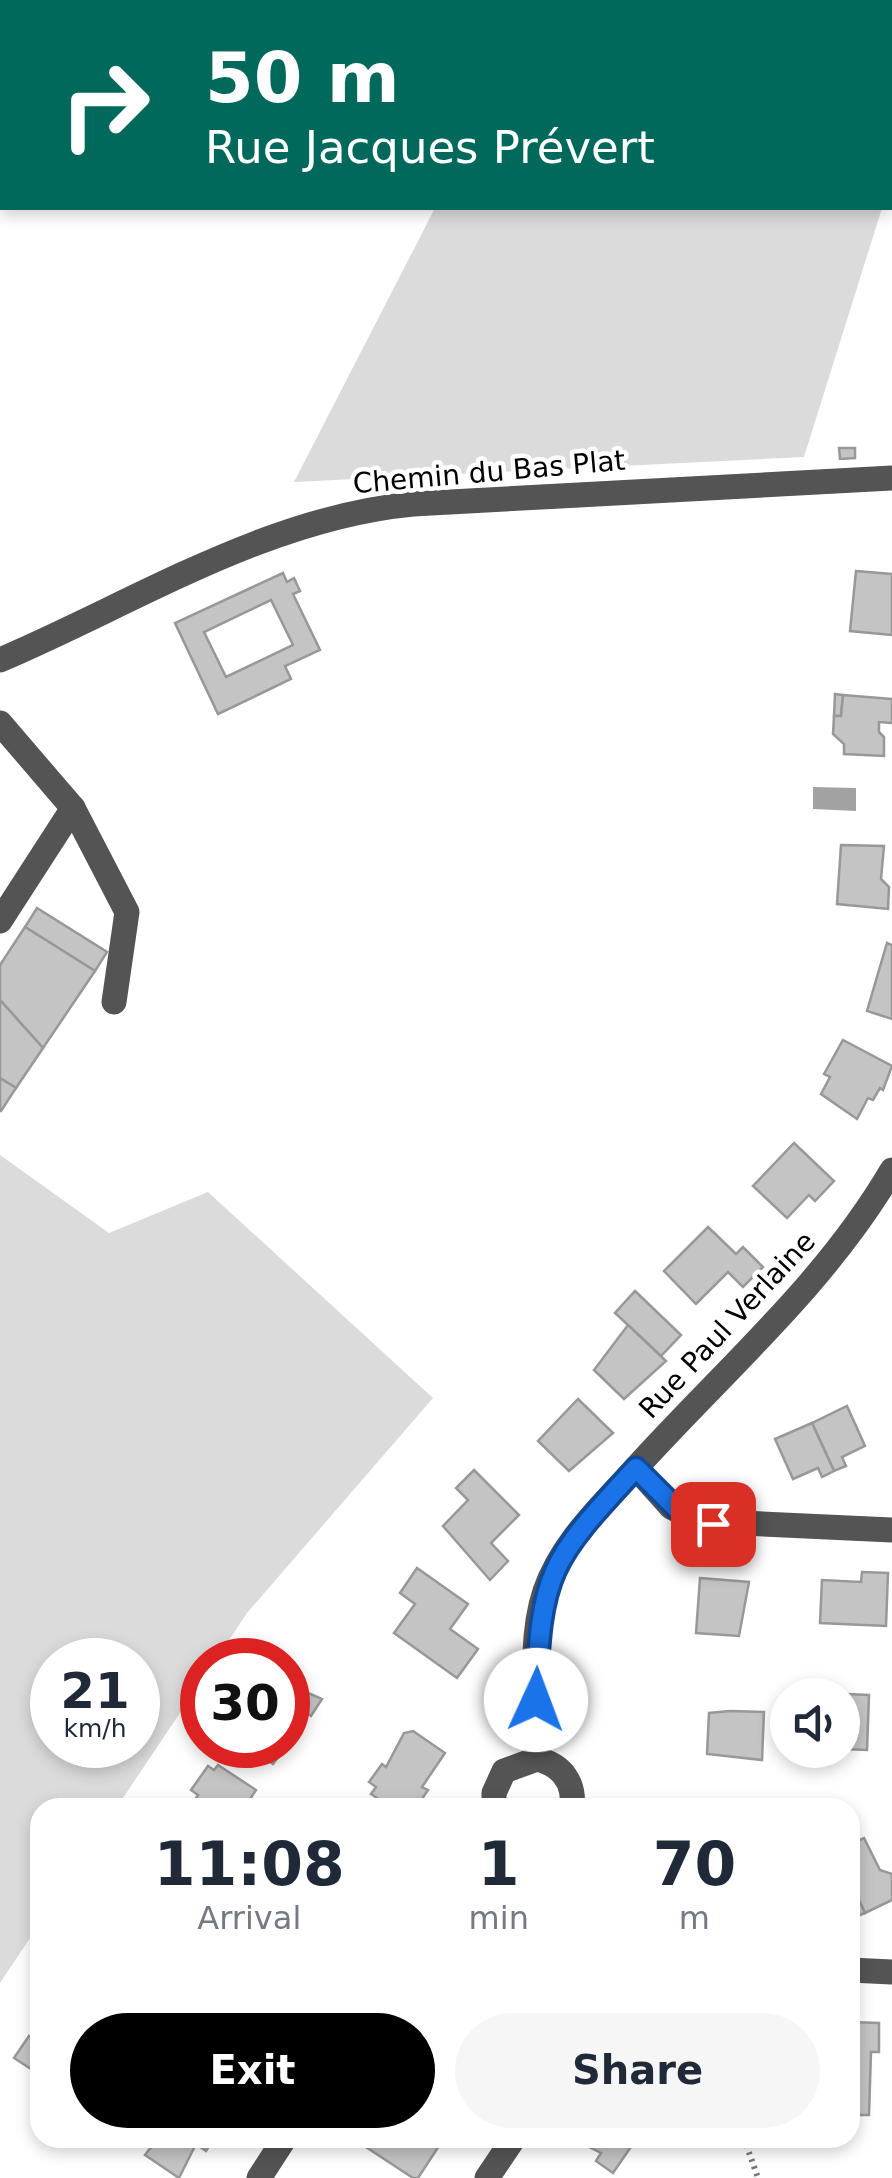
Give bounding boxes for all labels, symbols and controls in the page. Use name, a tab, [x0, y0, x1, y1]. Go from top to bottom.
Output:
text: 50 m	[205, 37, 400, 119]
icon: right	[40, 40, 170, 170]
text: Rue Jacques Prévert	[205, 121, 655, 174]
street label: Chemin du Bas Plat	[351, 444, 627, 500]
street label: Rue Paul Verlaine	[632, 1225, 822, 1425]
pin	[671, 1482, 756, 1567]
icon: arrive	[686, 1497, 741, 1552]
speed limit sign: 30	[180, 1638, 310, 1768]
position arrow	[484, 1648, 588, 1752]
text: 21	[60, 1662, 130, 1720]
map controls	[770, 1678, 860, 1768]
button: sound	[770, 1678, 860, 1768]
text: km/h	[63, 1714, 127, 1743]
text: 11:08	[154, 1829, 345, 1899]
text: 1	[478, 1829, 520, 1899]
text: 70	[653, 1829, 736, 1899]
text: Arrival	[197, 1899, 301, 1937]
text: min	[469, 1899, 529, 1937]
text: m	[679, 1899, 710, 1937]
button: Exit	[70, 2013, 435, 2128]
button: Share	[455, 2013, 820, 2128]

